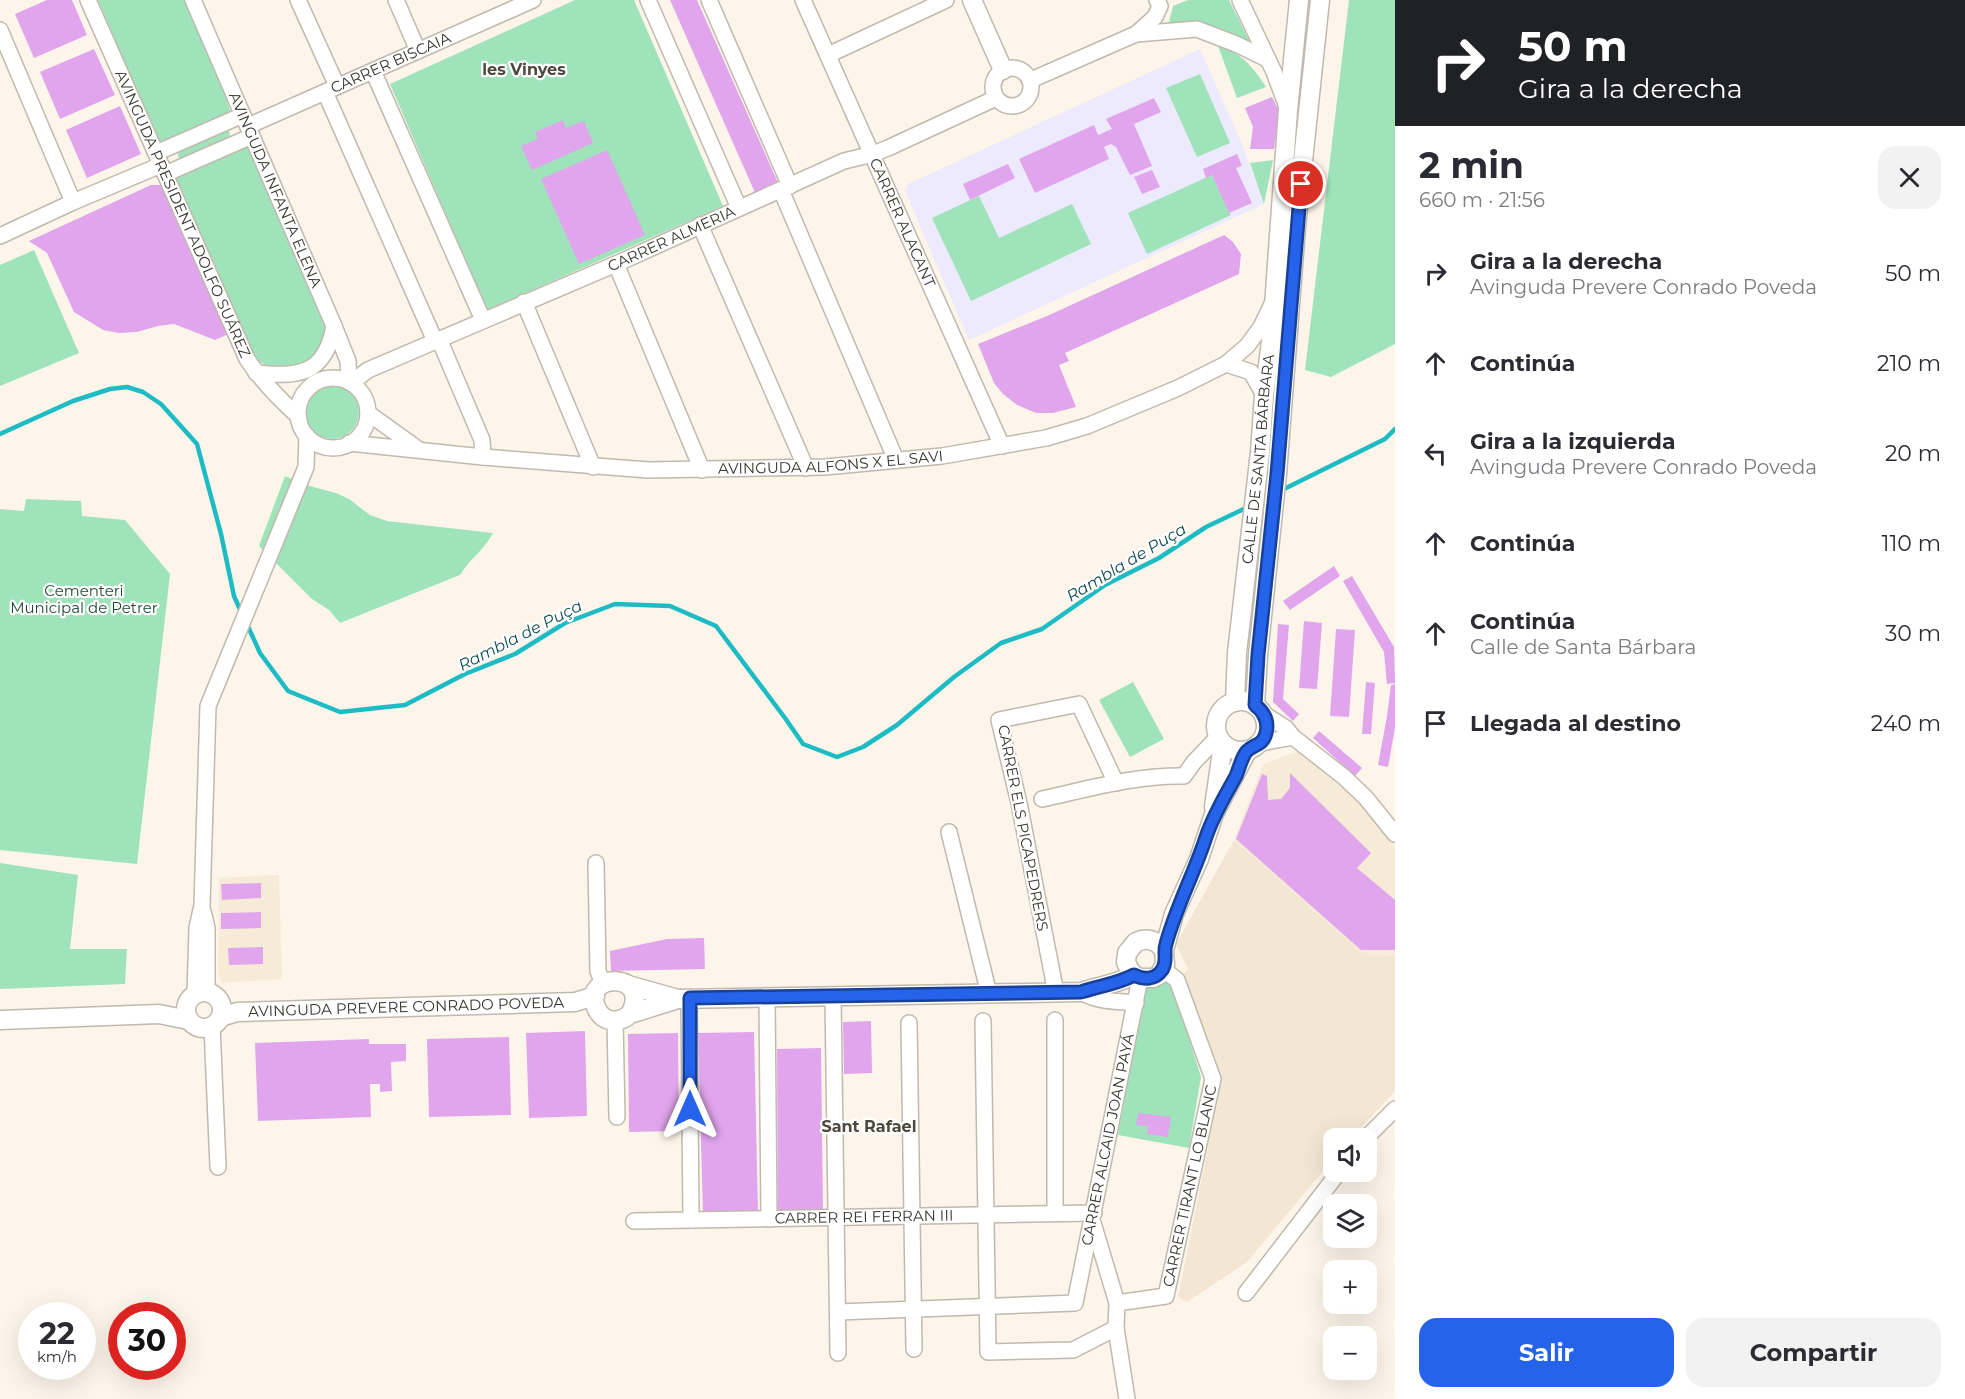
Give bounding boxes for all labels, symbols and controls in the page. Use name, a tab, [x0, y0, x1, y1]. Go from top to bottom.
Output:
text: 50 m	[1518, 20, 1627, 72]
icon: right	[1419, 24, 1497, 102]
street label: CARRER BISCAIA	[328, 28, 454, 97]
district label: les Vinyes	[482, 60, 566, 79]
street label: AVINGUDA PRESIDENT ADOLFO SUÁREZ	[111, 67, 255, 361]
text: Gira a la derecha	[1518, 72, 1743, 105]
street label: AVINGUDA INFANTA ELENA	[225, 89, 326, 291]
text: 2 min	[1419, 143, 1524, 187]
button: close	[1878, 146, 1941, 209]
street label: CARRER ALACANT	[866, 155, 940, 291]
pin	[1275, 158, 1326, 209]
icon: arrive	[1284, 167, 1317, 200]
text: 660 m · 21:56	[1419, 188, 1545, 212]
street label: CARRER ALMERIA	[605, 201, 738, 275]
text: Gira a la derecha	[1470, 248, 1662, 275]
icon: right	[1419, 257, 1452, 290]
text: 50 m	[1885, 260, 1941, 287]
text: Avinguda Prevere Conrado Poveda	[1470, 275, 1817, 299]
icon: ahead	[1419, 347, 1452, 380]
text: Continúa	[1470, 350, 1575, 377]
text: 210 m	[1877, 350, 1941, 377]
street label: CALLE DE SANTA BÁRBARA	[1237, 353, 1278, 565]
text: Gira a la izquierda	[1470, 428, 1676, 455]
icon: left	[1419, 437, 1452, 470]
text: 20 m	[1885, 440, 1941, 467]
street label: AVINGUDA ALFONS X EL SAVI	[718, 446, 944, 478]
text: Avinguda Prevere Conrado Poveda	[1470, 455, 1817, 479]
water label: Rambla de Puça	[1063, 519, 1190, 606]
icon: ahead	[1419, 527, 1452, 560]
text: Continúa	[1470, 530, 1575, 557]
text: 110 m	[1881, 530, 1941, 557]
park label: Cementeri Municipal de Petrer	[10, 581, 158, 617]
water label: Rambla de Puça	[455, 596, 585, 675]
text: Continúa	[1470, 608, 1575, 635]
icon: ahead	[1419, 617, 1452, 650]
text: 30 m	[1885, 620, 1941, 647]
text: Calle de Santa Bárbara	[1470, 635, 1696, 659]
icon: arrive	[1419, 707, 1452, 740]
text: Llegada al destino	[1470, 710, 1681, 737]
text: 240 m	[1871, 710, 1941, 737]
street label: CARRER ELS PICAPEDRERS	[994, 723, 1053, 933]
street label: AVINGUDA PREVERE CONRADO POVEDA	[248, 992, 565, 1021]
street label: CARRER ALCAID JOAN PAYÁ	[1077, 1031, 1138, 1247]
position arrow	[658, 1077, 722, 1141]
street label: CARRER TIRANT LO BLANC	[1158, 1083, 1221, 1289]
district label: Sant Rafael	[821, 1117, 917, 1136]
map controls	[1323, 1128, 1377, 1380]
button: sound	[1323, 1128, 1377, 1182]
button: layers	[1323, 1194, 1377, 1248]
street label: CARRER REI FERRAN III	[774, 1205, 954, 1228]
button: +	[1323, 1260, 1377, 1314]
speed limit sign: 30	[108, 1302, 186, 1380]
text: 22	[39, 1315, 75, 1352]
button: Salir	[1419, 1318, 1674, 1387]
button: Compartir	[1686, 1318, 1941, 1387]
button: −	[1323, 1326, 1377, 1380]
text: km/h	[37, 1347, 77, 1366]

